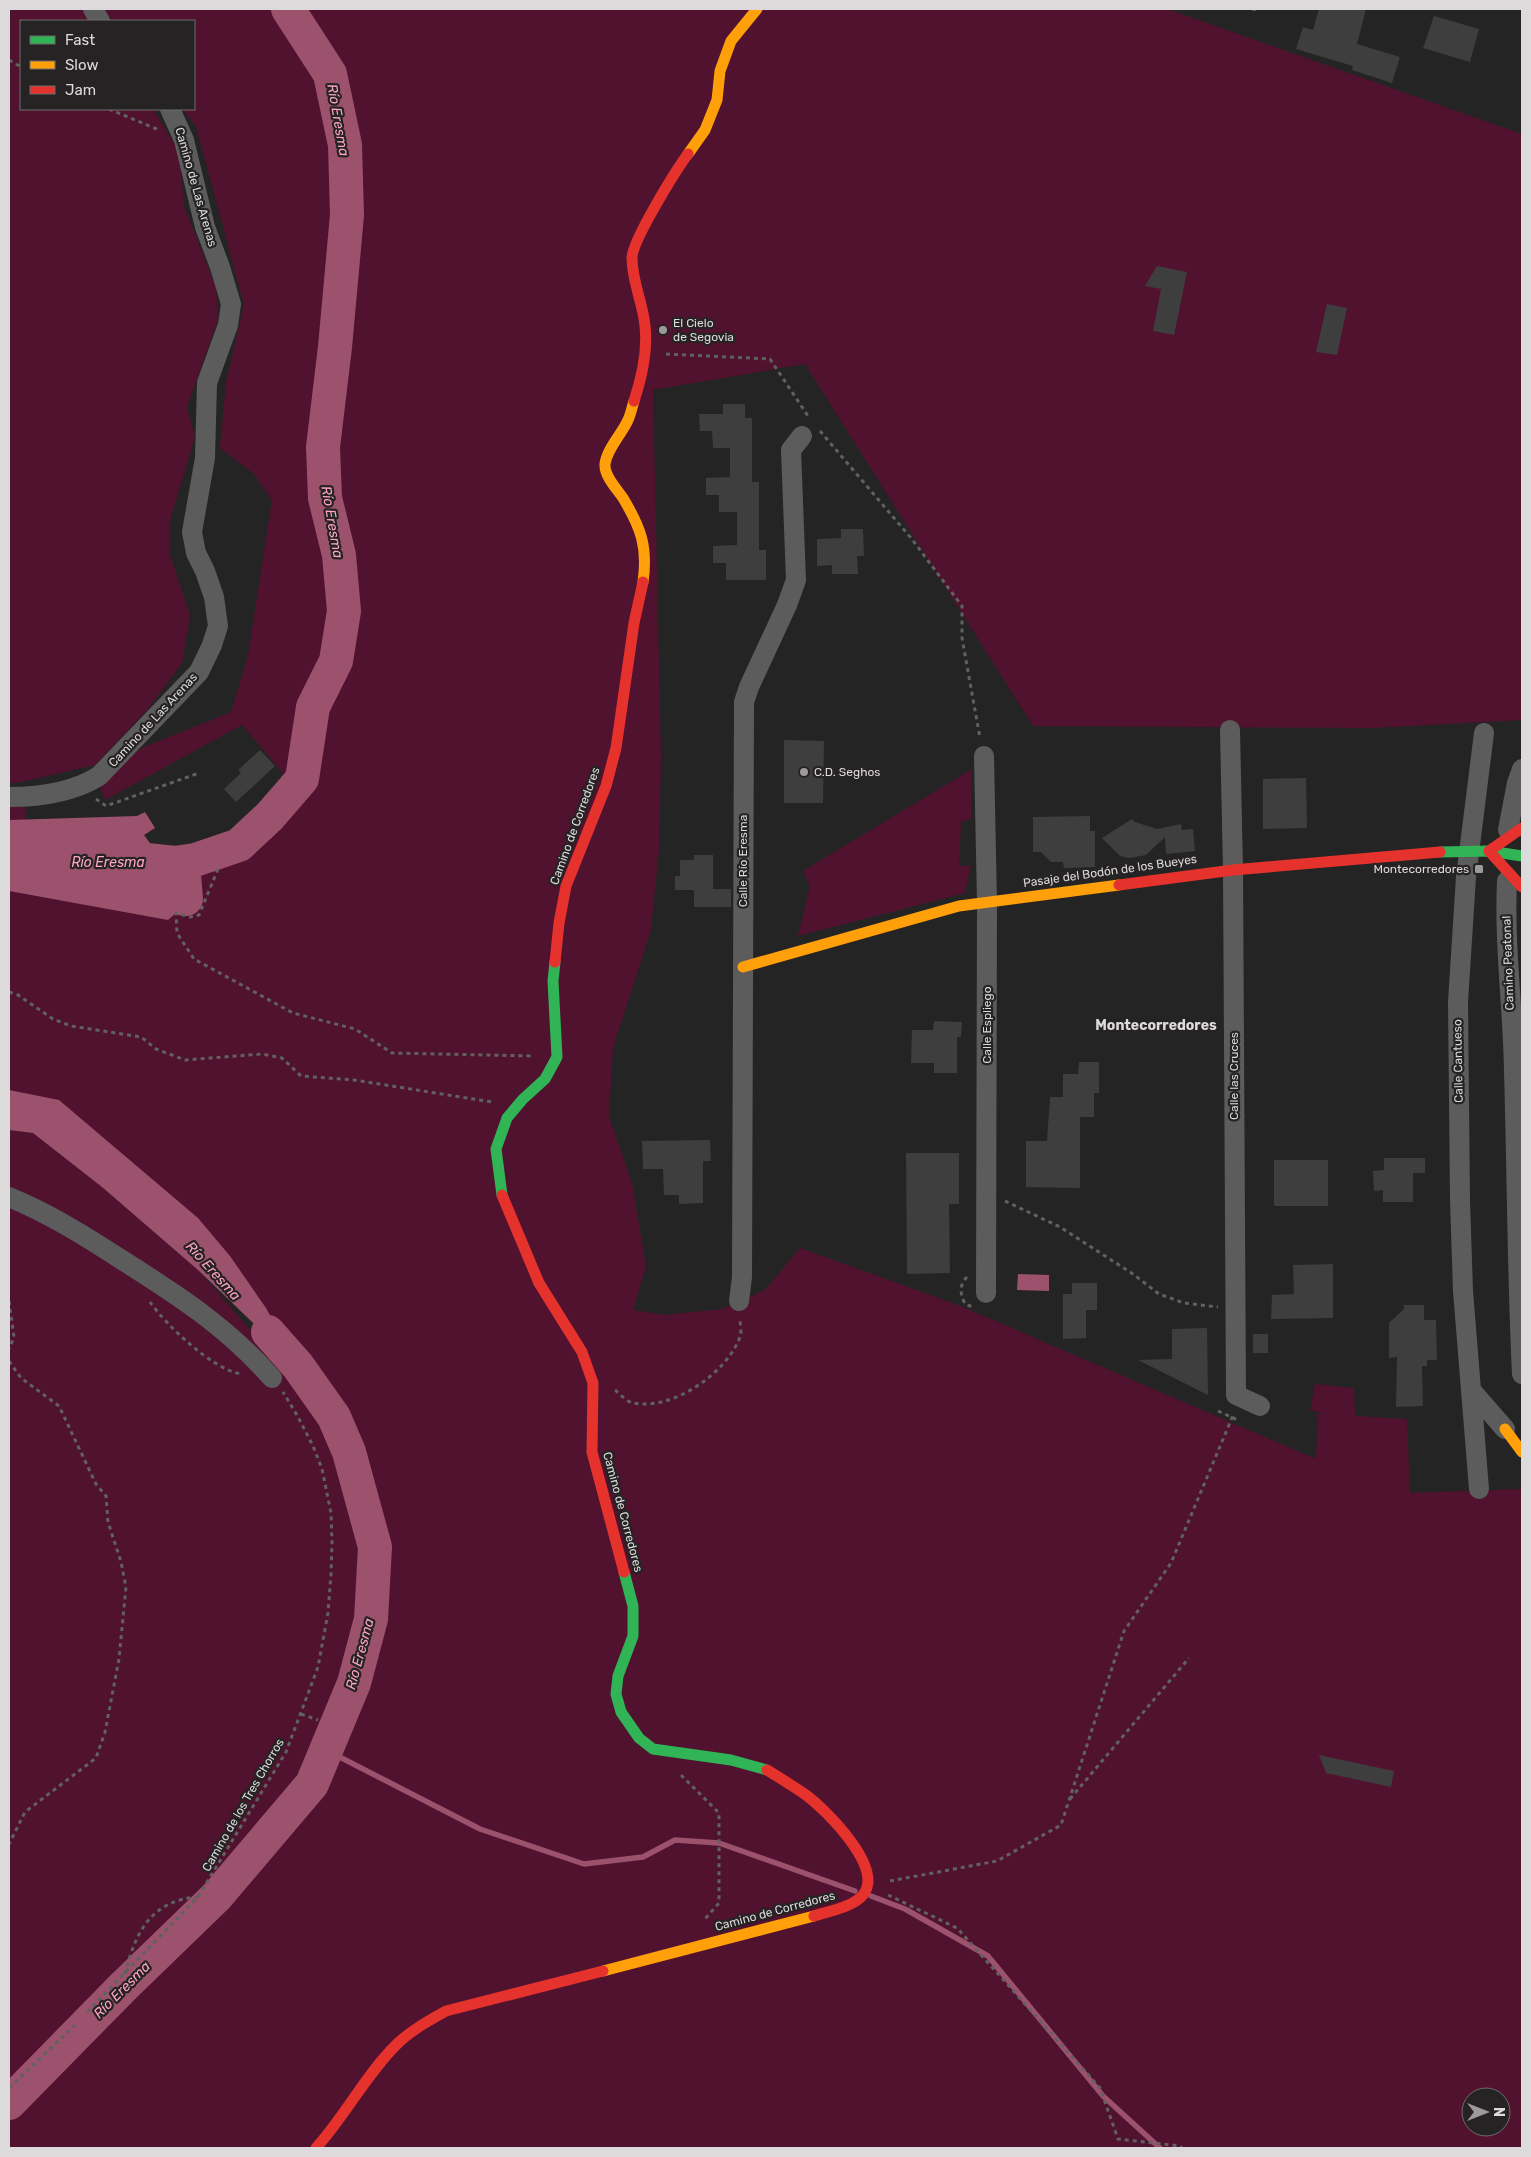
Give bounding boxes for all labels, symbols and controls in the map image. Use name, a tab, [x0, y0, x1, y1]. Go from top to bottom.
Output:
legend	[20, 20, 195, 110]
text: Fast	[65, 31, 95, 49]
text: Slow	[65, 56, 98, 74]
text: Jam	[65, 81, 96, 99]
water label: Río Eresma	[323, 82, 353, 158]
street label: Camino de Las Arenas	[172, 126, 220, 248]
place label: El Cielo de Segovia	[673, 316, 734, 344]
marker: El Cielo de Segovia	[657, 324, 669, 336]
water label: Río Eresma	[317, 484, 347, 560]
street label: Camino de Las Arenas	[106, 670, 200, 770]
street label: Camino de Corredores	[547, 765, 603, 887]
place label: C.D. Seghos	[814, 765, 880, 779]
marker: C.D. Seghos	[798, 766, 810, 778]
street label: Calle Río Eresma	[736, 815, 750, 907]
street label: Pasaje del Bodón de los Bueyes	[1022, 852, 1198, 890]
water label: Río Eresma	[71, 854, 145, 871]
place label: Montecorredores	[1373, 862, 1469, 876]
marker: Montecorredores	[1473, 863, 1485, 875]
street label: Camino Peatonal	[1499, 915, 1517, 1011]
street label: Calle Espliego	[980, 986, 994, 1064]
district label: Montecorredores	[1095, 1017, 1217, 1034]
street label: Calle Cantueso	[1450, 1019, 1466, 1103]
street label: Calle las Cruces	[1227, 1032, 1241, 1120]
water label: Río Eresma	[182, 1238, 244, 1304]
street label: Camino de Corredores	[600, 1450, 646, 1574]
water label: Río Eresma	[342, 1616, 378, 1692]
street label: Camino de los Tres Chorros	[199, 1736, 287, 1874]
street label: Camino de Corredores	[713, 1888, 837, 1934]
water label: Río Eresma	[90, 1958, 154, 2022]
north arrow	[1461, 2087, 1511, 2137]
text: N	[1490, 2107, 1507, 2117]

